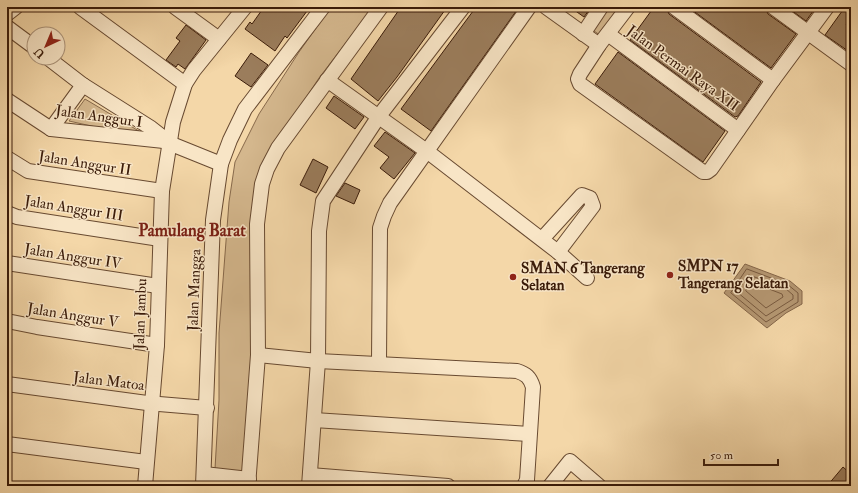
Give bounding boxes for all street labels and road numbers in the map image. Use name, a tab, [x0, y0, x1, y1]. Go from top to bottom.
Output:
street label: Jalan Permai Raya XII	[621, 21, 743, 116]
street label: Jalan Anggur I	[53, 101, 144, 133]
street label: Jalan Anggur II	[36, 147, 133, 181]
street label: Jalan Anggur III	[22, 191, 125, 227]
street label: Jalan Anggur IV	[22, 239, 124, 275]
street label: Jalan Mangga	[184, 248, 206, 332]
street label: Jalan Jambu	[130, 278, 152, 351]
street label: Jalan Anggur V	[25, 299, 121, 333]
street label: Jalan Matoa	[71, 368, 146, 396]

